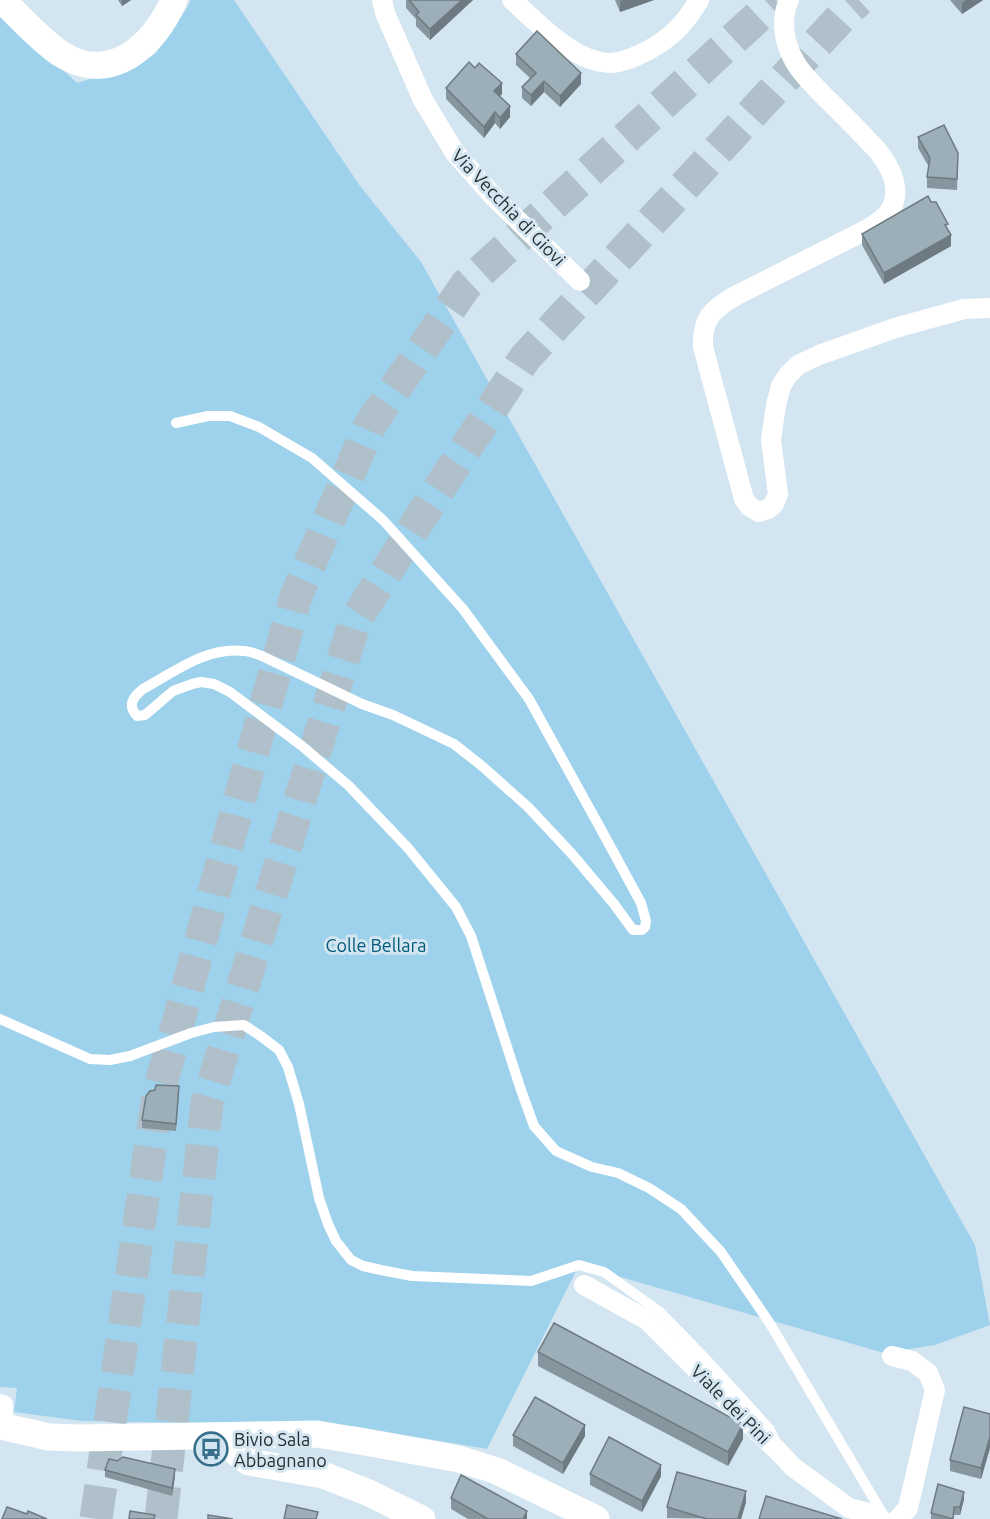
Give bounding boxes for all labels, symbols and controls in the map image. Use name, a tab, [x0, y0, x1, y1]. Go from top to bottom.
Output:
street label: Via Vecchia di Giovi	[448, 145, 570, 269]
park label: Colle Bellara	[325, 935, 427, 955]
street label: Viale dei Pini	[687, 1360, 775, 1448]
place label: Bivio Sala Abbagnano	[234, 1429, 327, 1470]
bus stop icon: Bivio Sala Abbagnano	[193, 1431, 229, 1467]

